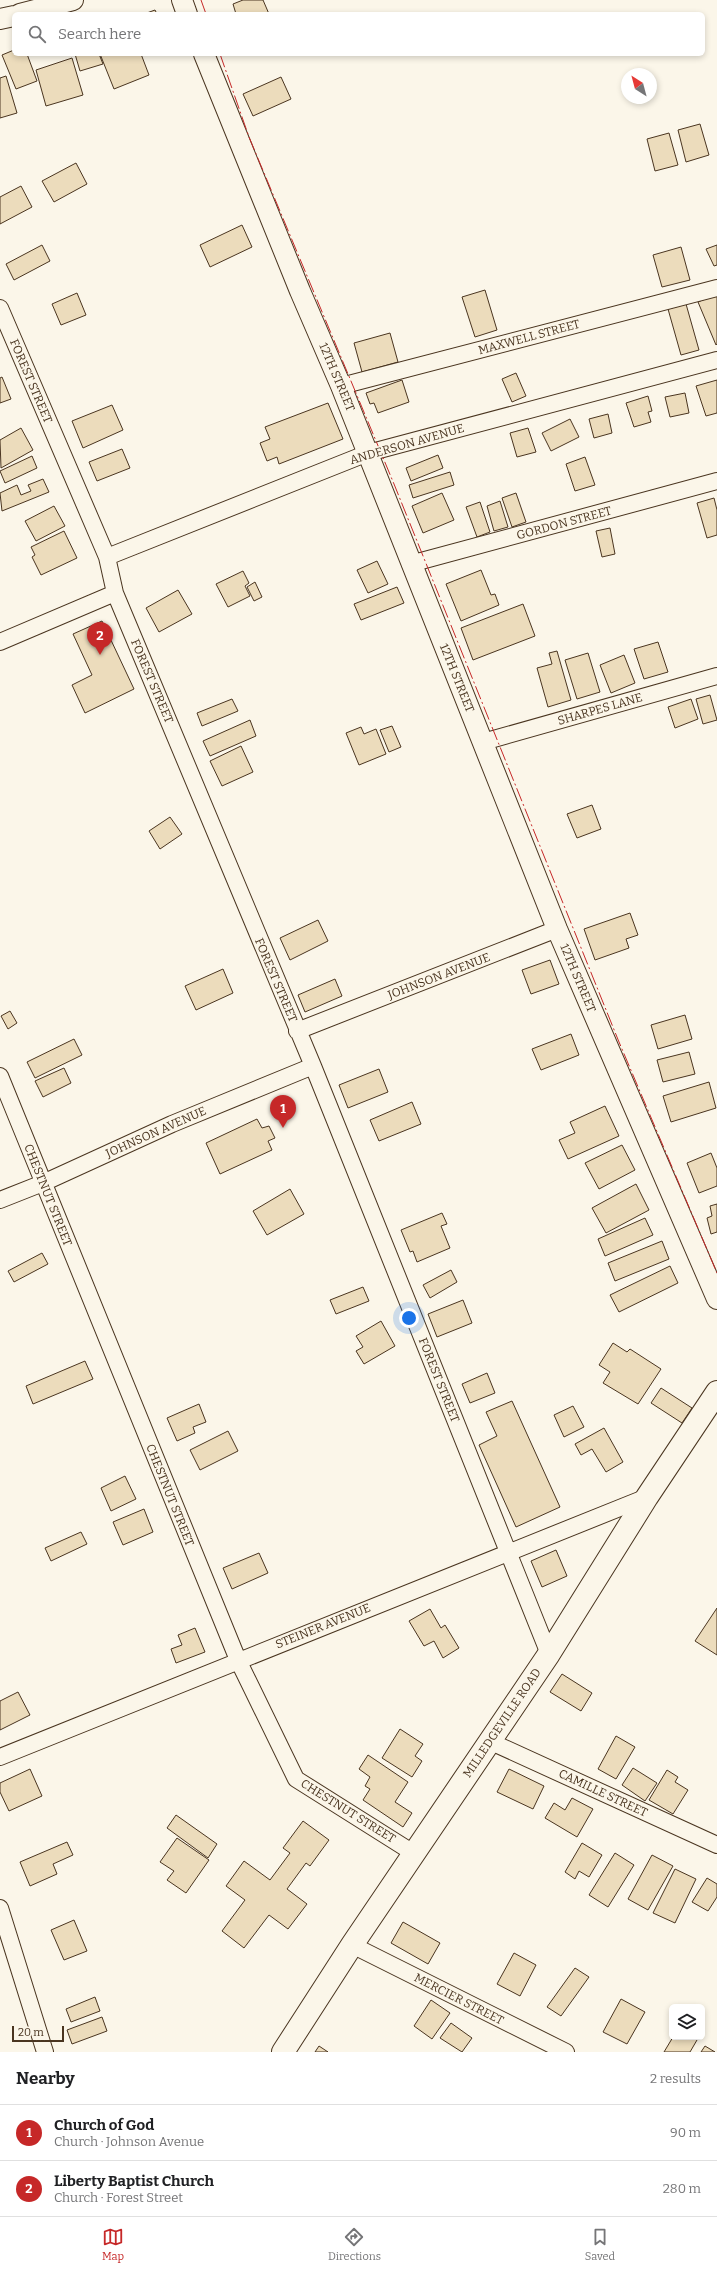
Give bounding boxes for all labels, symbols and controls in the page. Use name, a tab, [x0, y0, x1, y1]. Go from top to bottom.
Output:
search box	[12, 12, 705, 56]
icon: search	[26, 23, 48, 45]
text: Search here	[58, 25, 141, 43]
north arrow	[621, 68, 657, 104]
street label: MAXWELL STREET	[477, 317, 581, 357]
street label: FOREST STREET	[7, 337, 55, 425]
street label: 12TH STREET	[316, 341, 358, 413]
street label: ANDERSON AVENUE	[348, 421, 466, 467]
street label: GORDON STREET	[515, 504, 613, 542]
pin: 2	[87, 622, 113, 655]
street label: FOREST STREET	[128, 637, 176, 725]
street label: 12TH STREET	[437, 642, 477, 714]
street label: SHARPES LANE	[556, 690, 644, 728]
street label: FOREST STREET	[252, 936, 300, 1024]
street label: 12TH STREET	[557, 942, 599, 1014]
street label: JOHNSON AVENUE	[385, 950, 492, 1002]
pin: 1	[270, 1095, 296, 1128]
street label: JOHNSON AVENUE	[103, 1104, 208, 1161]
street label: CHESTNUT STREET	[21, 1142, 75, 1248]
your location	[399, 1308, 419, 1328]
street label: FOREST STREET	[416, 1336, 462, 1424]
street label: CHESTNUT STREET	[143, 1442, 197, 1548]
street label: STEINER AVENUE	[273, 1601, 373, 1651]
street label: MILLEDGEVILLE ROAD	[460, 1666, 544, 1780]
street label: CAMILLE STREET	[556, 1766, 650, 1820]
street label: CHESTNUT STREET	[298, 1776, 398, 1846]
street label: MERCIER STREET	[412, 1970, 506, 2028]
map controls	[669, 2004, 705, 2040]
button: layers	[669, 2004, 705, 2040]
scale bar	[12, 2024, 64, 2043]
text: 20 m	[18, 2026, 44, 2039]
text: Nearby	[16, 2068, 75, 2089]
text: 2 results	[650, 2071, 701, 2086]
text: Church of God	[54, 2116, 154, 2134]
text: 1	[26, 2125, 32, 2140]
text: 90 m	[670, 2125, 701, 2140]
text: Church · Johnson Avenue	[54, 2134, 204, 2149]
text: Liberty Baptist Church	[54, 2172, 214, 2190]
text: 2	[25, 2181, 33, 2196]
text: 280 m	[663, 2181, 701, 2196]
text: Church · Forest Street	[54, 2190, 183, 2205]
tab: Map	[102, 2226, 124, 2263]
tab: Directions	[328, 2226, 381, 2263]
tab: Saved	[585, 2226, 615, 2263]

